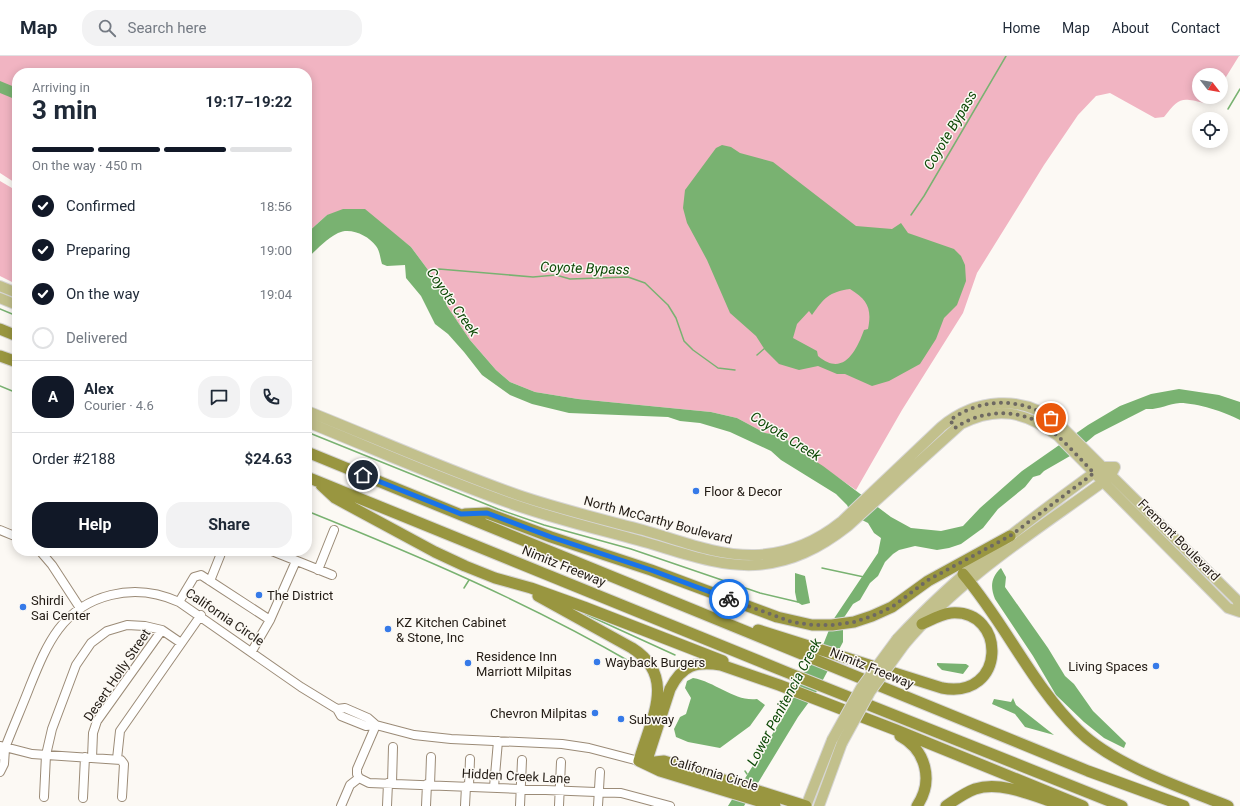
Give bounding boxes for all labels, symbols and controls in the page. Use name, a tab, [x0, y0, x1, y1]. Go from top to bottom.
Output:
search box	[82, 10, 362, 46]
text: Map	[20, 16, 58, 39]
icon: search	[96, 17, 118, 39]
text: Search here	[128, 19, 206, 37]
text: Home	[1002, 20, 1040, 36]
text: Map	[1062, 20, 1090, 36]
text: About	[1112, 20, 1149, 36]
text: Contact	[1171, 20, 1220, 36]
north arrow	[1192, 68, 1228, 104]
map controls	[1192, 68, 1228, 148]
text: Arriving in	[32, 80, 90, 95]
water label: Coyote Bypass	[920, 87, 980, 173]
text: 19:17–19:22	[205, 93, 292, 111]
text: 3 min	[32, 95, 97, 125]
button: locate	[1192, 112, 1228, 148]
text: On the way · 450 m	[32, 158, 142, 173]
icon: check	[32, 195, 54, 217]
text: Confirmed	[66, 197, 136, 215]
text: 18:56	[260, 199, 292, 214]
icon: check	[32, 239, 54, 261]
text: Preparing	[66, 241, 130, 259]
text: 19:00	[260, 243, 292, 258]
water label: Coyote Bypass	[540, 258, 630, 278]
water label: Coyote Creek	[423, 265, 483, 340]
icon: check	[32, 283, 54, 305]
text: On the way	[66, 285, 140, 303]
text: 19:04	[260, 287, 292, 302]
text: Delivered	[66, 329, 128, 347]
button: chat	[198, 376, 240, 418]
button: phone	[250, 376, 292, 418]
text: Alex	[84, 380, 114, 398]
text: A	[48, 388, 58, 406]
text: Courier · 4.6	[84, 398, 154, 413]
pin	[1034, 401, 1068, 435]
icon: bag	[1040, 407, 1062, 429]
water label: Coyote Creek	[748, 408, 825, 465]
text: Order #2188	[32, 450, 115, 468]
text: $24.63	[245, 450, 292, 468]
pin	[346, 458, 380, 492]
icon: home	[352, 464, 374, 486]
place label: Floor & Decor	[704, 484, 783, 499]
marker: Floor & Decor	[691, 486, 701, 496]
street label: North McCarthy Boulevard	[582, 493, 734, 547]
street label: Fremont Boulevard	[1135, 496, 1223, 584]
button: Help	[32, 502, 158, 548]
button: Share	[166, 502, 292, 548]
street label: Nimitz Freeway	[520, 542, 608, 590]
courier	[709, 579, 749, 619]
street label: California Circle	[183, 585, 267, 649]
place label: The District	[267, 588, 333, 603]
icon: bike	[718, 588, 740, 610]
marker: The District	[254, 590, 264, 600]
place label: Shirdi Sai Center	[31, 593, 91, 623]
marker: Shirdi Sai Center	[18, 602, 28, 612]
place label: KZ Kitchen Cabinet & Stone, Inc	[396, 615, 506, 645]
marker: KZ Kitchen Cabinet & Stone, Inc	[383, 624, 393, 634]
street label: Desert Holly Street	[81, 626, 153, 724]
water label: Lower Penitencia Creek	[744, 635, 825, 768]
street label: Nimitz Freeway	[828, 644, 916, 692]
place label: Residence Inn Marriott Milpitas	[476, 649, 572, 679]
place label: Wayback Burgers	[605, 655, 706, 670]
marker: Wayback Burgers	[592, 657, 602, 667]
marker: Residence Inn Marriott Milpitas	[463, 658, 473, 668]
place label: Living Spaces	[1068, 659, 1148, 674]
marker: Living Spaces	[1151, 661, 1161, 671]
place label: Chevron Milpitas	[490, 706, 587, 721]
marker: Chevron Milpitas	[590, 708, 600, 718]
place label: Subway	[629, 712, 674, 727]
marker: Subway	[616, 714, 626, 724]
street label: California Circle	[668, 752, 760, 794]
street label: Hidden Creek Lane	[461, 766, 571, 786]

